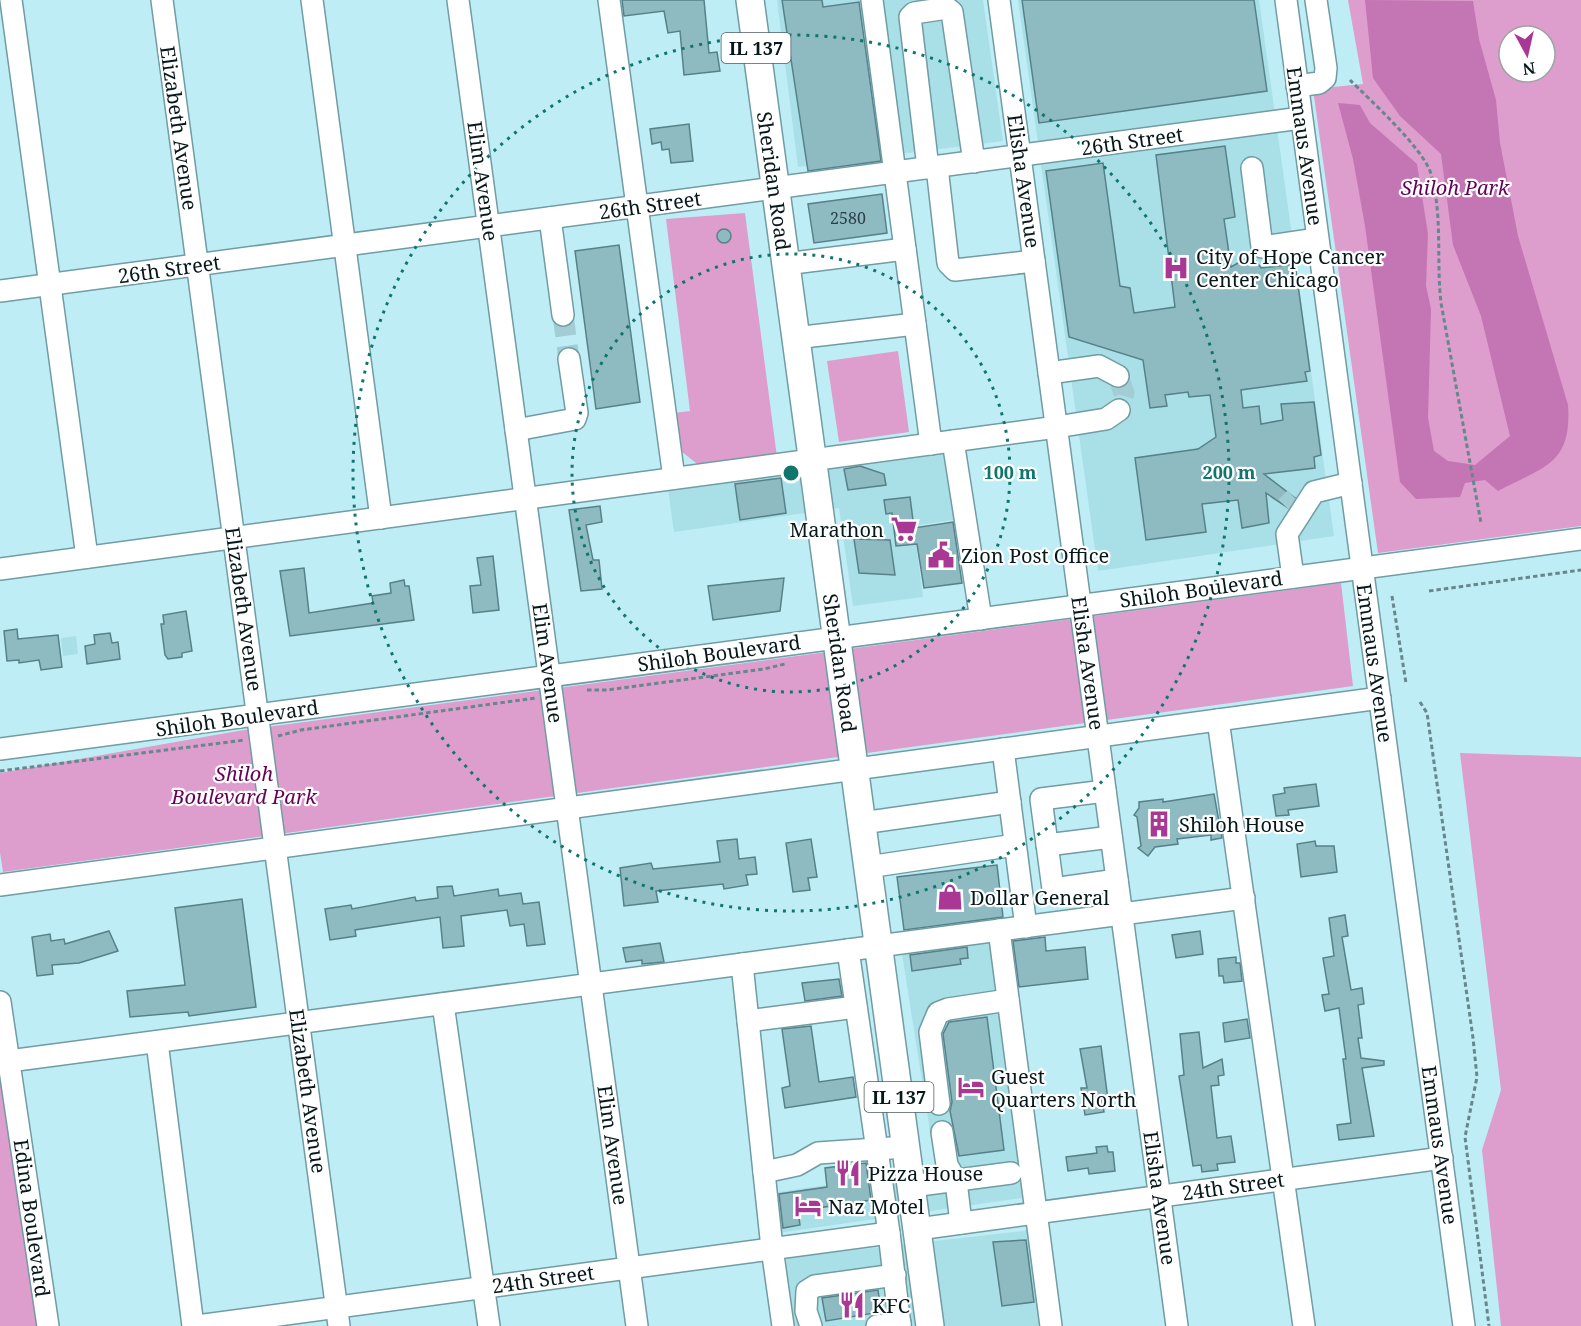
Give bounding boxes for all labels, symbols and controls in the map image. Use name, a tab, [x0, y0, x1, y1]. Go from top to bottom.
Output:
north arrow	[1497, 24, 1557, 84]
road number: IL 137	[722, 33, 790, 63]
street label: Elizabeth Avenue	[154, 44, 204, 212]
text: N	[1521, 57, 1537, 81]
street label: Emmaus Avenue	[1281, 65, 1329, 227]
street label: Sheridan Road	[751, 110, 797, 252]
street label: Elisha Avenue	[1001, 112, 1047, 250]
street label: Elim Avenue	[461, 119, 505, 243]
street label: 26th Street	[1079, 120, 1185, 162]
park label: Shiloh Park	[1401, 174, 1510, 201]
street label: 26th Street	[597, 184, 703, 226]
house number: 2580	[830, 207, 866, 229]
place label: City of Hope Cancer Center Chicago	[1196, 243, 1385, 293]
street label: 26th Street	[116, 248, 222, 290]
hospital icon: City of Hope Cancer Center Chicago	[1161, 253, 1191, 283]
text: 100 m	[984, 460, 1037, 484]
text: 200 m	[1203, 460, 1256, 484]
centre of rings	[781, 463, 801, 483]
supermarket icon: Marathon	[889, 514, 919, 544]
place label: Marathon	[790, 516, 884, 543]
street label: Elizabeth Avenue	[219, 525, 269, 693]
public building icon: Zion Post Office	[926, 540, 956, 570]
place label: Zion Post Office	[961, 542, 1109, 569]
street label: Shiloh Boulevard	[1118, 564, 1284, 614]
street label: Emmaus Avenue	[1351, 582, 1399, 744]
street label: Sheridan Road	[817, 592, 863, 734]
street label: Elisha Avenue	[1065, 594, 1111, 732]
street label: Elim Avenue	[526, 601, 570, 725]
street label: Shiloh Boulevard	[636, 628, 802, 678]
street label: Shiloh Boulevard	[154, 693, 320, 743]
park label: Shiloh Boulevard Park	[170, 760, 317, 810]
building icon: Shiloh House	[1144, 809, 1174, 839]
place label: Shiloh House	[1179, 811, 1304, 838]
shop icon: Dollar General	[935, 882, 965, 912]
place label: Dollar General	[970, 884, 1109, 911]
street label: Elizabeth Avenue	[283, 1007, 333, 1175]
place label: Guest Quarters North	[991, 1063, 1137, 1113]
street label: Emmaus Avenue	[1416, 1064, 1464, 1226]
hotel icon: Guest Quarters North	[956, 1072, 986, 1102]
road number: IL 137	[864, 1082, 934, 1112]
street label: Elim Avenue	[591, 1083, 635, 1207]
street label: Elisha Avenue	[1137, 1129, 1183, 1267]
street label: Edina Boulevard	[8, 1137, 56, 1299]
restaurant icon: Pizza House	[833, 1158, 863, 1188]
place label: Pizza House	[868, 1160, 983, 1187]
street label: 24th Street	[1180, 1165, 1286, 1207]
hotel icon: Naz Motel	[793, 1191, 823, 1221]
place label: Naz Motel	[828, 1193, 924, 1220]
street label: 24th Street	[490, 1258, 596, 1300]
restaurant icon: KFC	[837, 1290, 867, 1320]
place label: KFC	[872, 1292, 910, 1319]

